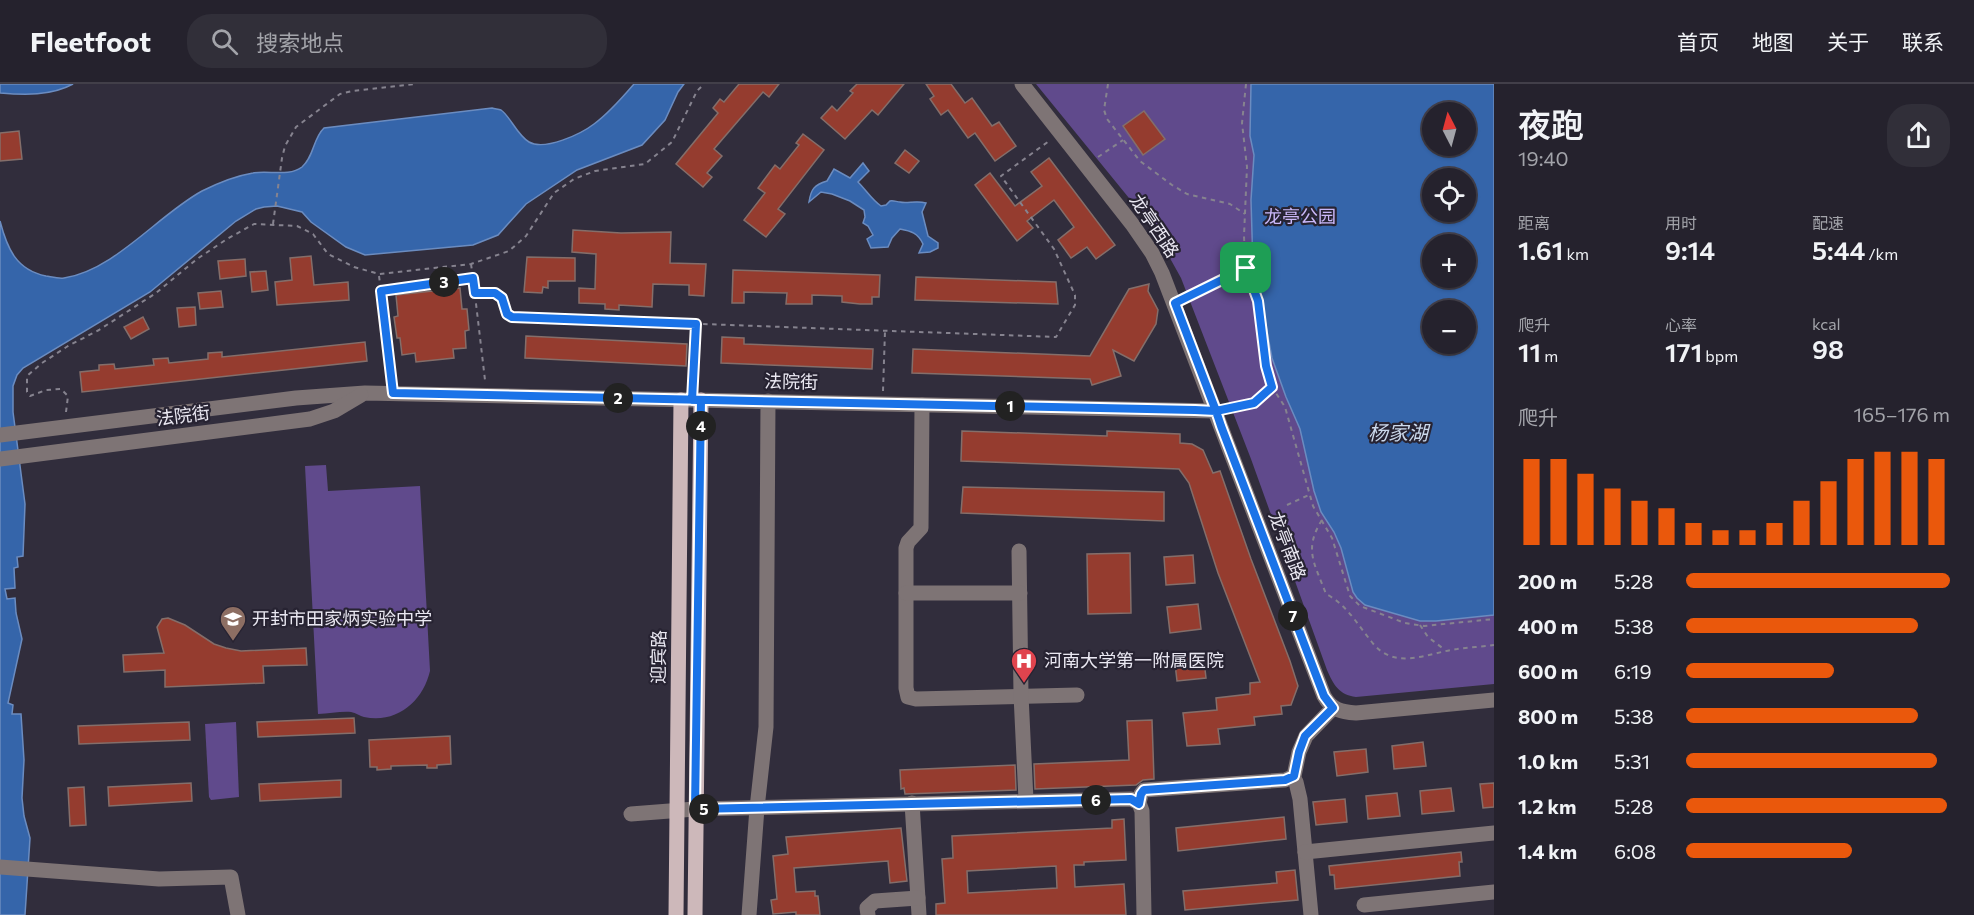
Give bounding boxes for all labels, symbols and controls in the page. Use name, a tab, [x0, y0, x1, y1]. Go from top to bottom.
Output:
search box	[187, 14, 607, 68]
text: Fleetfoot	[30, 24, 151, 58]
icon: search	[208, 25, 241, 58]
text: 搜索地点	[256, 29, 344, 56]
text: 首页	[1677, 29, 1719, 54]
text: 地图	[1752, 29, 1794, 54]
text: 关于	[1827, 29, 1869, 54]
text: 联系	[1902, 29, 1944, 54]
north arrow	[1422, 102, 1476, 156]
map controls	[1422, 102, 1476, 354]
text: 夜跑	[1518, 103, 1584, 144]
button: share	[1887, 104, 1950, 167]
text: 19:40	[1518, 146, 1568, 170]
button: locate	[1422, 168, 1476, 222]
street label: 龙亭西路	[1126, 189, 1184, 261]
park label: 龙亭公园	[1264, 205, 1336, 227]
text: 距离	[1518, 213, 1550, 232]
text: 用时	[1665, 213, 1697, 232]
text: 配速	[1812, 213, 1844, 232]
button: +	[1422, 234, 1476, 288]
text: 1.61	[1518, 234, 1563, 265]
text: 9:14	[1665, 234, 1715, 265]
text: 5:44	[1812, 234, 1865, 265]
pin	[1220, 242, 1271, 293]
text: km	[1563, 244, 1589, 263]
text: /km	[1865, 244, 1898, 263]
icon: arrive	[1229, 251, 1262, 284]
pin: 3	[429, 267, 459, 297]
text: 3	[439, 272, 449, 291]
button: −	[1422, 300, 1476, 354]
text: kcal	[1812, 314, 1841, 333]
text: 爬升	[1518, 315, 1550, 334]
text: 心率	[1665, 315, 1697, 334]
text: 98	[1812, 333, 1844, 364]
text: 11	[1518, 336, 1541, 367]
text: 171	[1665, 336, 1702, 367]
text: m	[1541, 346, 1558, 365]
text: bpm	[1702, 346, 1738, 365]
street label: 法院街	[764, 370, 818, 392]
pin: 2	[603, 383, 633, 413]
text: 2	[613, 388, 623, 407]
pin: 1	[995, 391, 1025, 421]
text: 1	[1006, 396, 1014, 415]
street label: 法院街	[155, 401, 211, 429]
text: 165–176 m	[1854, 402, 1950, 426]
text: 爬升	[1518, 405, 1558, 429]
pin: 4	[686, 411, 716, 441]
text: 4	[696, 416, 706, 435]
water label: 杨家湖	[1368, 420, 1431, 444]
street label: 龙亭南路	[1265, 508, 1311, 583]
text: 200 m	[1518, 569, 1577, 593]
text: 5:28	[1614, 569, 1653, 593]
pin: 7	[1278, 601, 1308, 631]
school or university icon: 开封市田家炳实验中学	[218, 604, 248, 642]
text: 7	[1289, 606, 1297, 625]
place label: 开封市田家炳实验中学	[252, 607, 432, 629]
text: 400 m	[1518, 614, 1578, 638]
text: 5:38	[1614, 614, 1654, 638]
street label: 迎宾路	[647, 630, 669, 684]
hospital icon: 河南大学第一附属医院	[1009, 646, 1039, 684]
place label: 河南大学第一附属医院	[1044, 649, 1224, 671]
text: 600 m	[1518, 659, 1578, 683]
text: 6:19	[1614, 659, 1652, 683]
text: 800 m	[1518, 704, 1578, 728]
text: 5:38	[1614, 704, 1654, 728]
text: 1.0 km	[1518, 749, 1578, 773]
text: 5:31	[1614, 749, 1650, 773]
pin: 6	[1081, 785, 1111, 815]
text: 6	[1091, 790, 1101, 809]
pin: 5	[689, 794, 719, 824]
text: 1.2 km	[1518, 794, 1576, 818]
text: 5:28	[1614, 794, 1653, 818]
text: 5	[699, 799, 709, 818]
text: 1.4 km	[1518, 839, 1577, 863]
text: 6:08	[1614, 839, 1656, 863]

